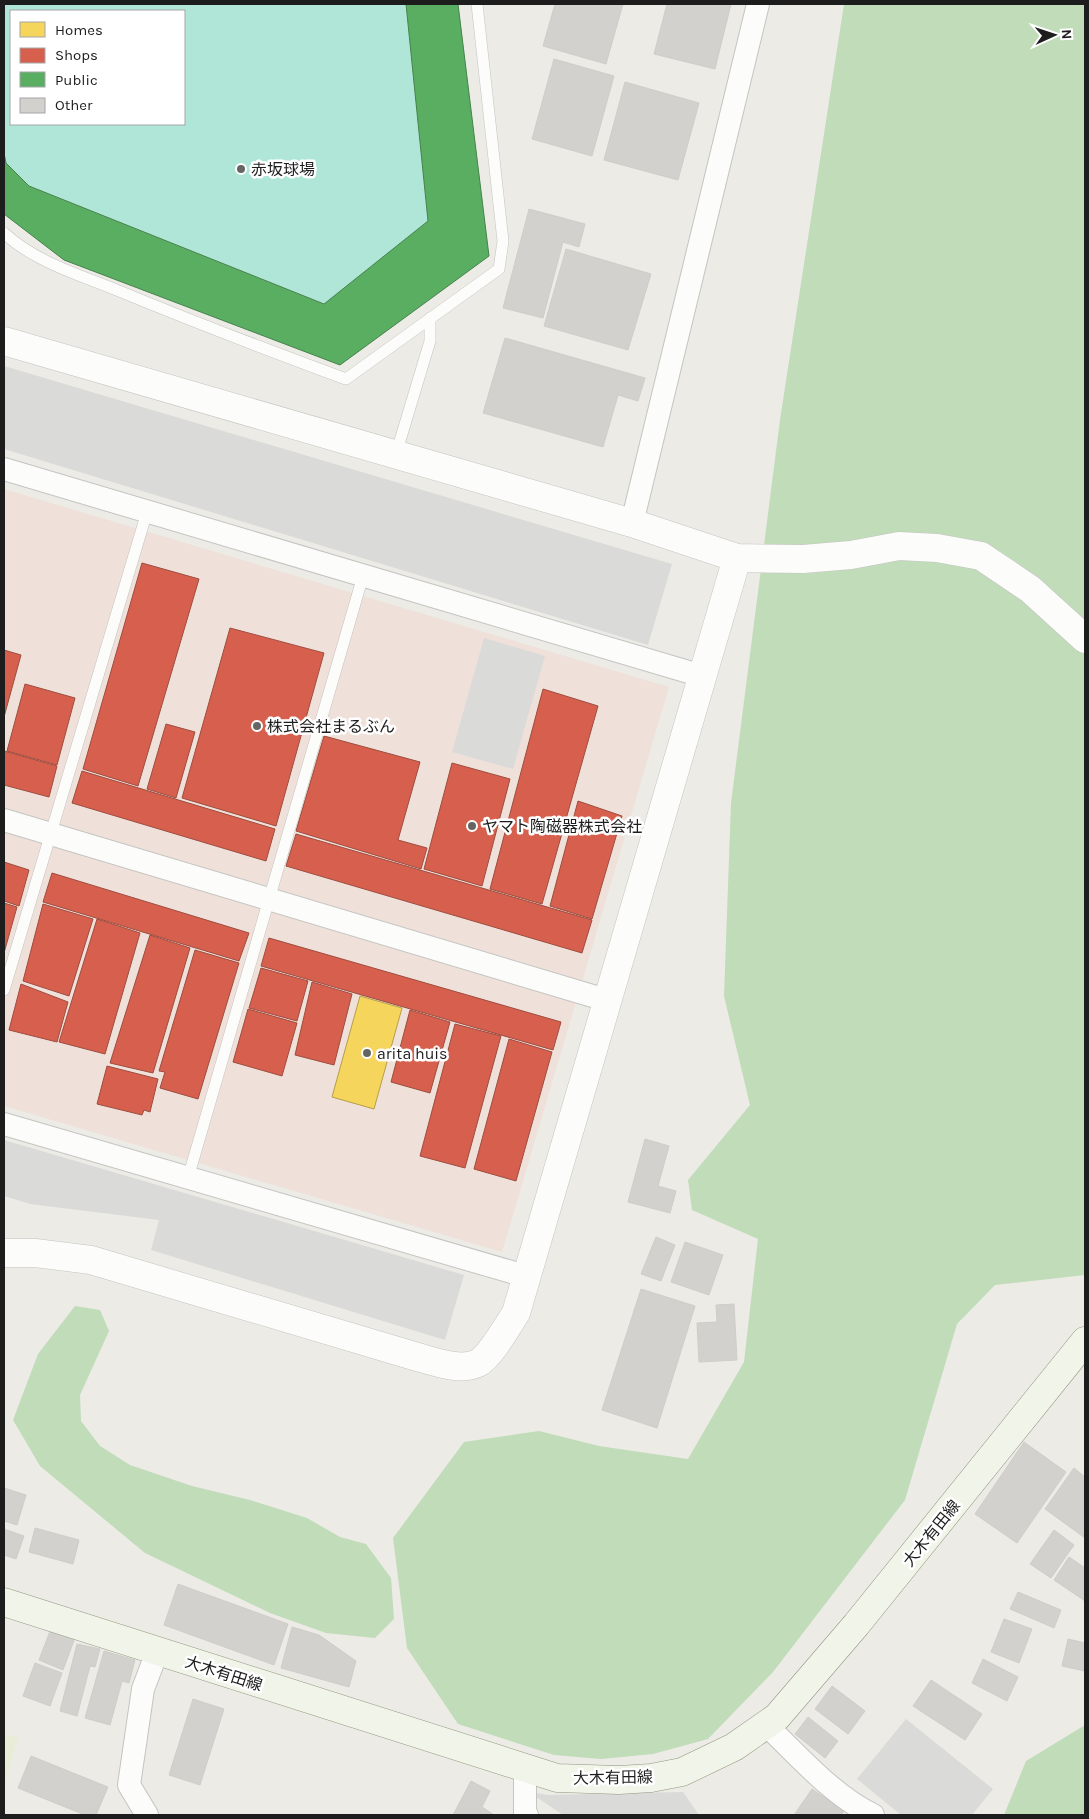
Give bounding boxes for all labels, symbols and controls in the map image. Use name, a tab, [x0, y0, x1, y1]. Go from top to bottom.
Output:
legend	[10, 10, 185, 125]
north arrow	[1029, 10, 1079, 60]
text: Homes	[55, 21, 103, 39]
text: N	[1058, 29, 1075, 40]
text: Shops	[55, 46, 98, 64]
text: Public	[55, 71, 98, 89]
text: Other	[55, 96, 93, 114]
place label: 赤坂球場	[251, 160, 315, 179]
marker: 赤坂球場	[235, 163, 247, 175]
place label: 株式会社まるぶん	[267, 717, 395, 736]
marker: 株式会社まるぶん	[251, 720, 263, 732]
place label: ヤマト陶磁器株式会社	[482, 817, 642, 836]
marker: ヤマト陶磁器株式会社	[466, 820, 478, 832]
place label: arita huis	[377, 1044, 448, 1063]
marker: arita huis	[361, 1047, 373, 1059]
street label: 大木有田線	[899, 1496, 964, 1570]
street label: 大木有田線	[183, 1652, 265, 1695]
street label: 大木有田線	[573, 1767, 653, 1788]

